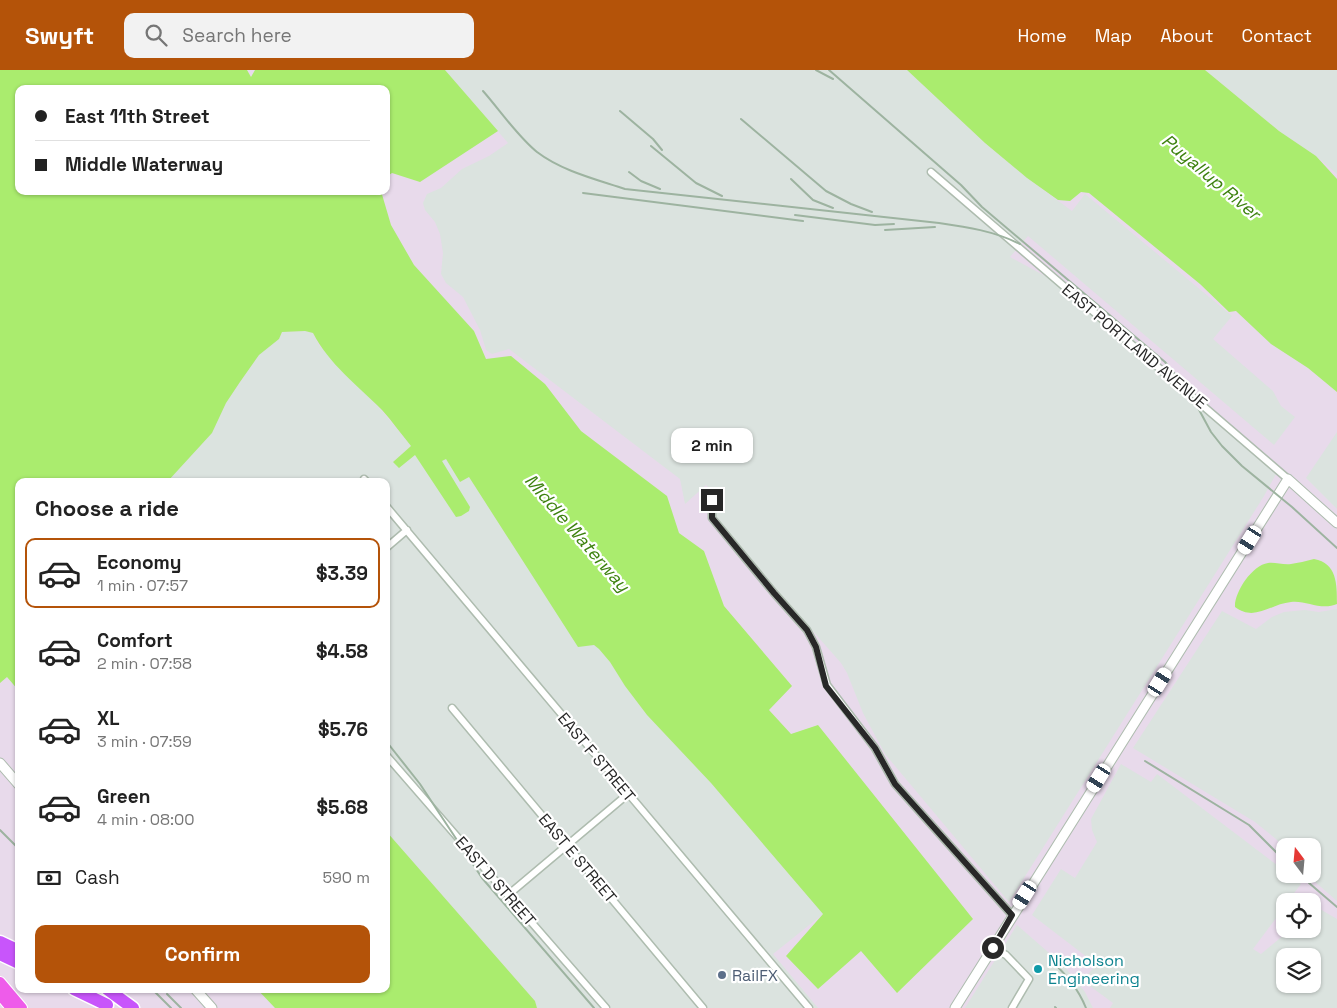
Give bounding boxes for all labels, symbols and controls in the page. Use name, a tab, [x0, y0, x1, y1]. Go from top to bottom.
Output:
search box	[124, 13, 474, 58]
text: Swyft	[25, 20, 94, 51]
icon: search	[142, 21, 170, 49]
text: Search here	[182, 23, 292, 48]
text: Home	[1018, 24, 1067, 47]
text: Map	[1095, 24, 1132, 47]
text: About	[1160, 24, 1214, 47]
text: Contact	[1242, 24, 1312, 47]
text: East 11th Street	[65, 104, 210, 129]
water label: Puyallup River	[1157, 129, 1267, 226]
text: Middle Waterway	[65, 152, 223, 177]
street label: EAST PORTLAND AVENUE	[1058, 279, 1212, 413]
callout: 2 min	[671, 428, 753, 462]
text: 2 min	[691, 435, 733, 456]
water label: Middle Waterway	[520, 469, 636, 597]
route end	[701, 489, 723, 511]
text: Choose a ride	[35, 494, 179, 522]
car	[1235, 523, 1264, 557]
text: Economy	[97, 550, 181, 575]
icon: car	[37, 551, 82, 596]
text: $3.39	[316, 561, 368, 586]
text: 1 min · 07:57	[97, 575, 188, 596]
text: Comfort	[97, 628, 173, 653]
icon: car	[37, 629, 82, 674]
text: $4.58	[316, 639, 368, 664]
text: 2 min · 07:58	[97, 653, 192, 674]
car	[1145, 665, 1174, 699]
text: XL	[97, 706, 120, 731]
icon: car	[37, 707, 82, 752]
street label: EAST F STREET	[553, 708, 640, 806]
text: $5.76	[318, 717, 368, 742]
text: 3 min · 07:59	[97, 731, 192, 752]
car	[1084, 761, 1113, 795]
text: Green	[97, 784, 150, 809]
icon: car	[37, 785, 82, 830]
text: $5.68	[316, 795, 368, 820]
text: 4 min · 08:00	[97, 809, 195, 830]
street label: EAST E STREET	[534, 809, 621, 908]
street label: EAST D STREET	[451, 832, 540, 931]
north arrow	[1276, 838, 1321, 882]
map controls	[1276, 838, 1321, 993]
icon: cash	[35, 864, 63, 892]
text: Cash	[75, 865, 120, 890]
text: 590 m	[322, 867, 370, 888]
car	[1010, 878, 1039, 912]
button: locate	[1276, 893, 1321, 938]
button: Confirm	[35, 925, 370, 983]
route start	[982, 937, 1004, 959]
button: layers	[1276, 948, 1321, 993]
place label: Nicholson Engineering	[1048, 950, 1140, 989]
marker: Nicholson Engineering	[1032, 963, 1044, 975]
place label: RailFX	[732, 965, 778, 986]
marker: RailFX	[716, 969, 728, 981]

